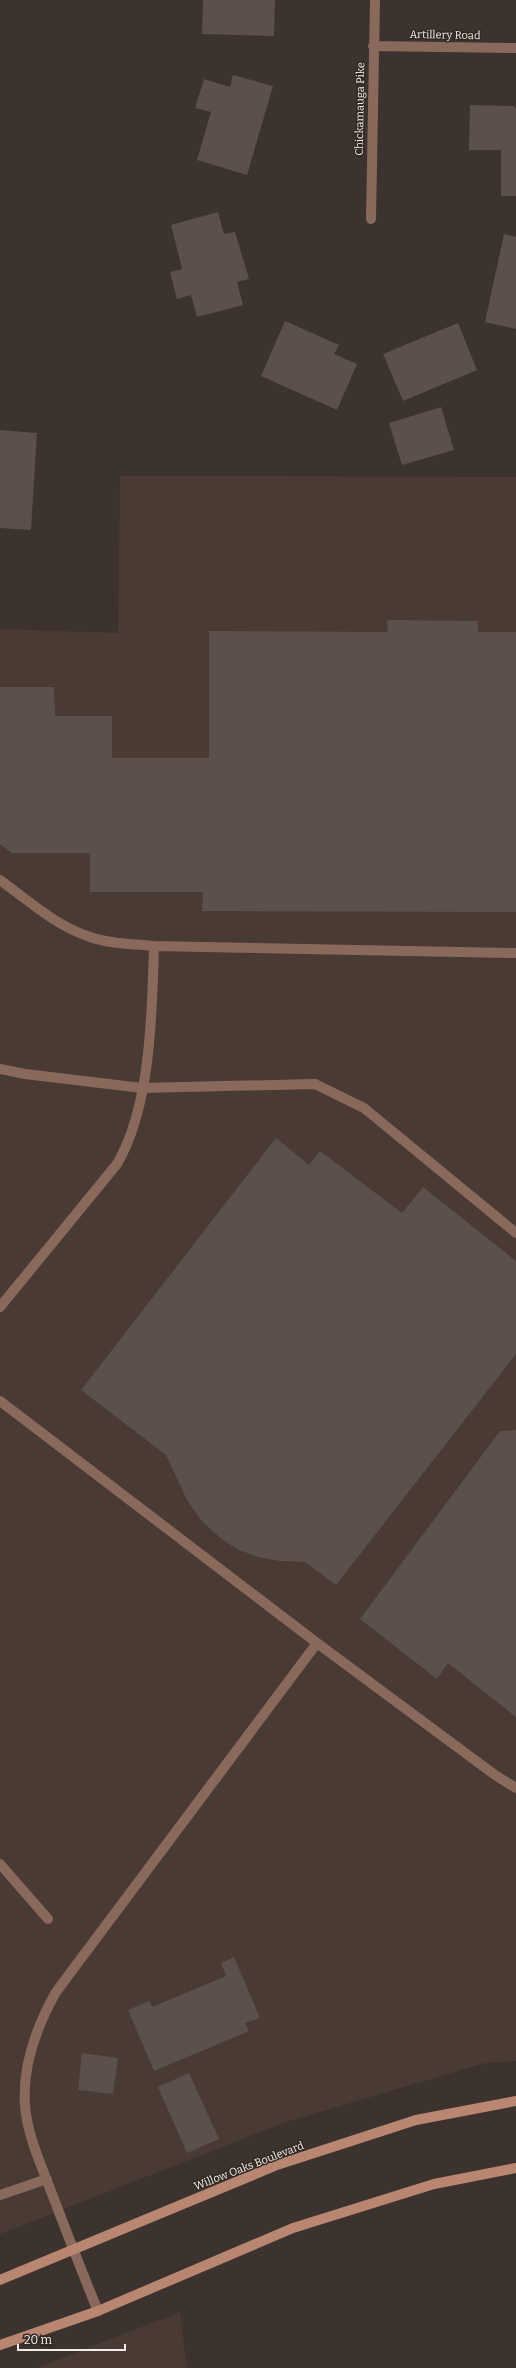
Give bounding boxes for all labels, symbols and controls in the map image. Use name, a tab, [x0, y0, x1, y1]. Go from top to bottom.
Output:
street label: Artillery Road	[409, 28, 481, 42]
street label: Chickamauga Pike	[353, 62, 367, 156]
street label: Willow Oaks Boulevard	[192, 2139, 306, 2193]
scale bar	[18, 2326, 125, 2352]
text: 20 m	[24, 2333, 53, 2347]

